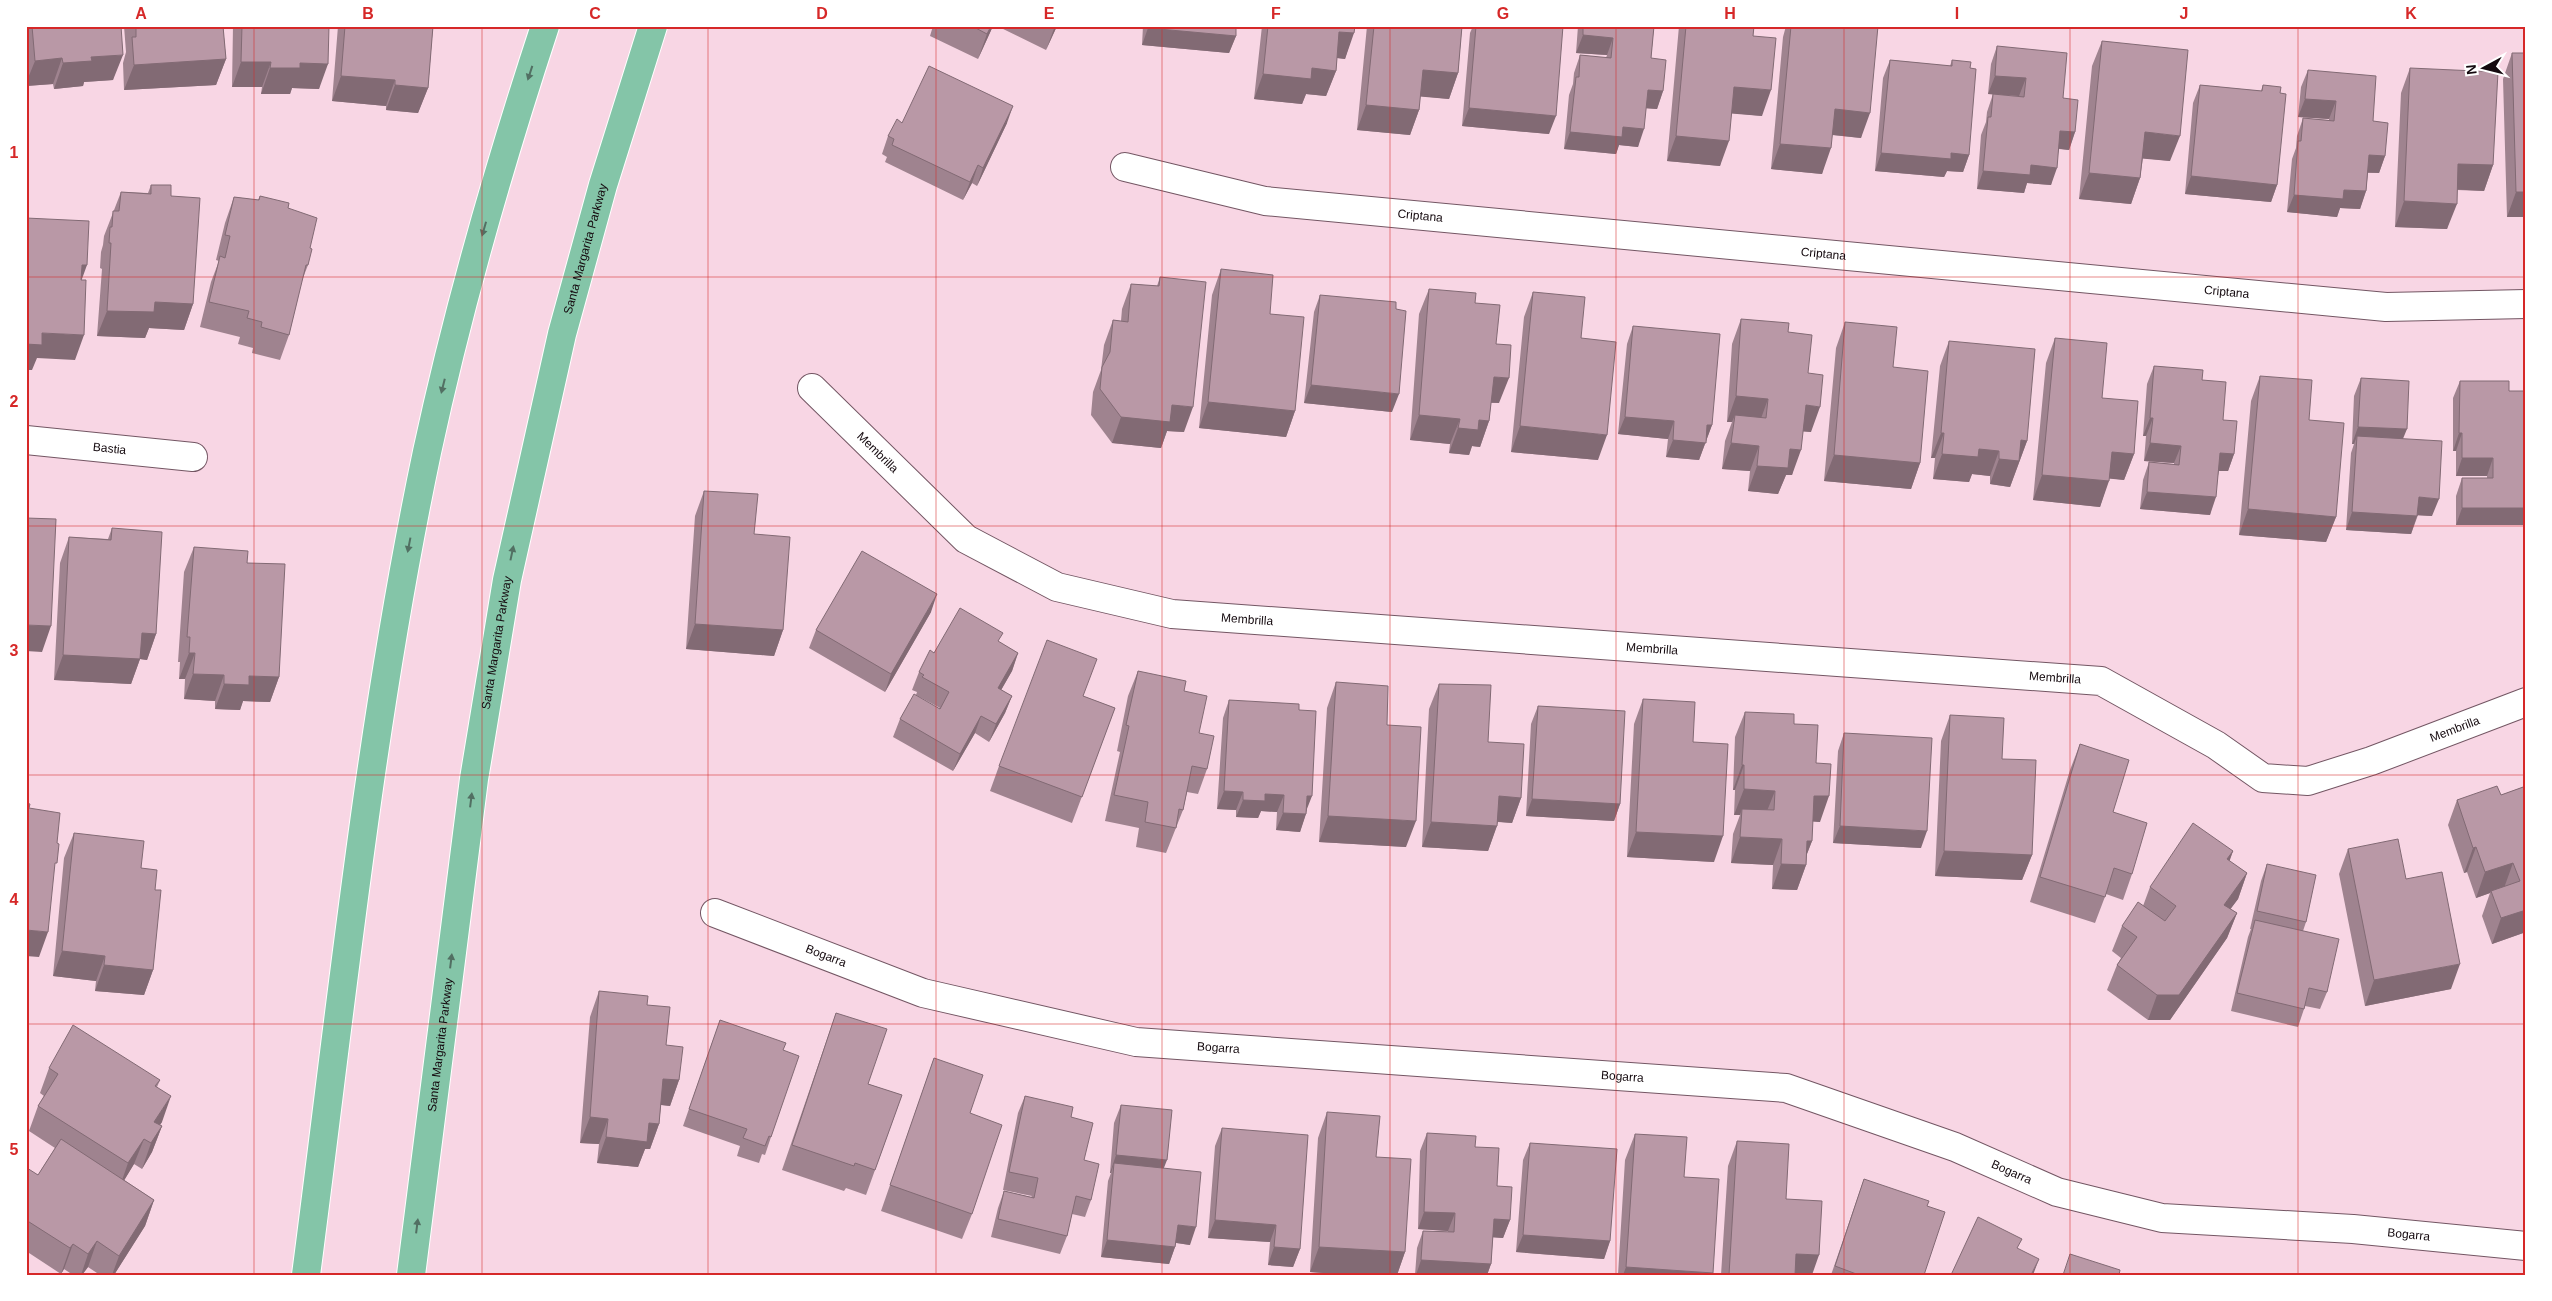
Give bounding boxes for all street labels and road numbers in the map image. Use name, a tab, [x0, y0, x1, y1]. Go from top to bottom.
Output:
street label: Santa Margarita Parkway	[561, 182, 610, 316]
street label: Criptana	[1397, 207, 1444, 225]
street label: Criptana	[1800, 245, 1847, 263]
street label: Criptana	[2203, 283, 2250, 301]
street label: Membrilla	[854, 429, 901, 476]
street label: Bastia	[92, 440, 127, 457]
street label: Santa Margarita Parkway	[479, 575, 515, 711]
street label: Membrilla	[1221, 611, 1274, 628]
street label: Membrilla	[1626, 640, 1679, 657]
street label: Membrilla	[2029, 669, 2082, 687]
street label: Membrilla	[2428, 713, 2482, 745]
street label: Bogarra	[804, 942, 849, 970]
street label: Santa Margarita Parkway	[425, 977, 456, 1113]
street label: Bogarra	[1197, 1039, 1241, 1056]
street label: Bogarra	[1601, 1068, 1645, 1085]
street label: Bogarra	[1989, 1157, 2034, 1187]
street label: Bogarra	[2387, 1225, 2431, 1244]

